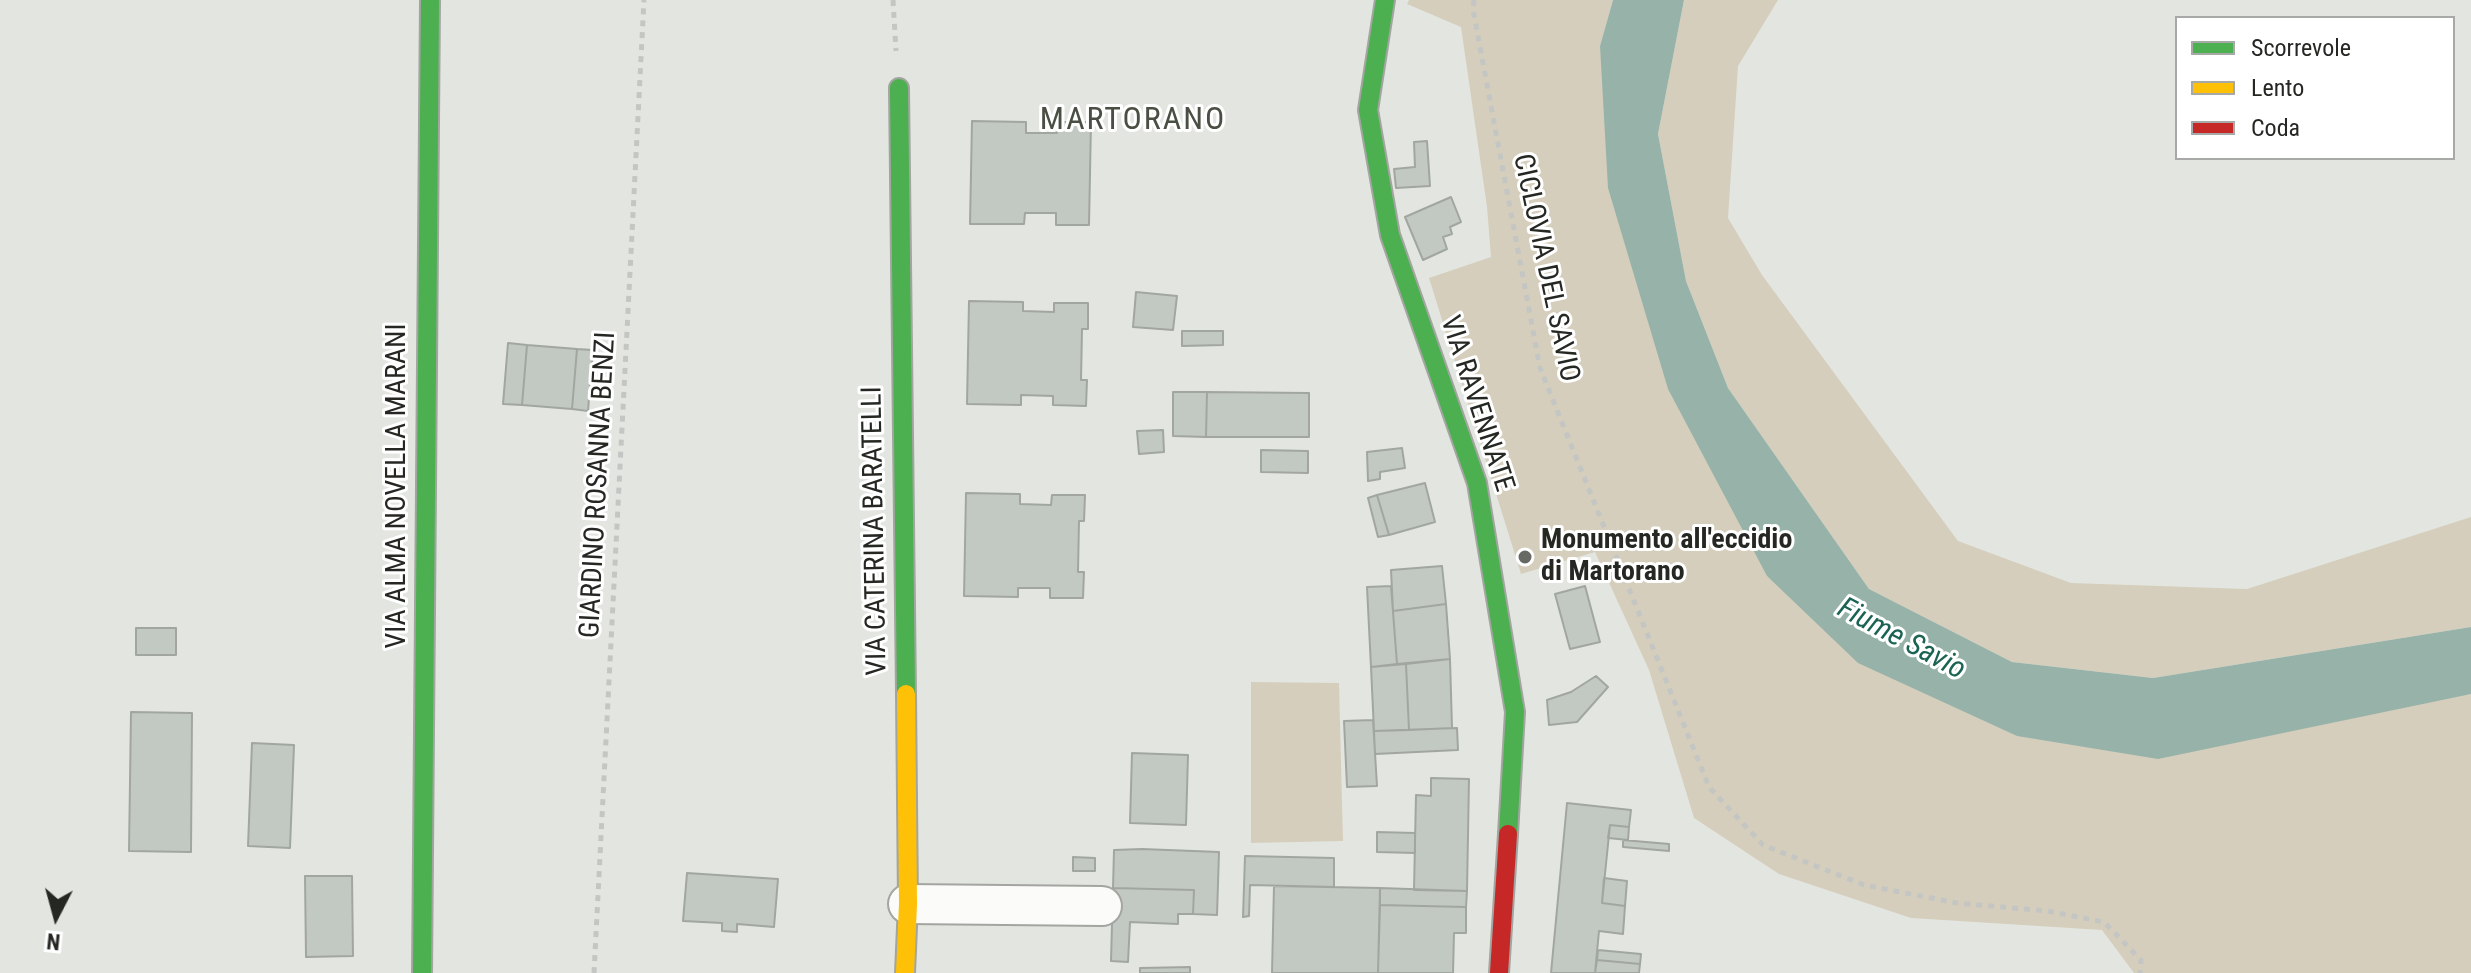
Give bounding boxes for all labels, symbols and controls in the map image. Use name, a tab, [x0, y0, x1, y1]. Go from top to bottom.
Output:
legend	[2175, 16, 2455, 160]
text: Scorrevole	[2251, 34, 2351, 62]
text: Lento	[2251, 74, 2304, 102]
district label: MARTORANO	[1040, 102, 1226, 140]
text: Coda	[2251, 114, 2300, 142]
street label: CICLOVIA DEL SAVIO	[1504, 151, 1586, 385]
street label: VIA RAVENNATE	[1432, 312, 1520, 496]
street label: VIA ALMA NOVELLA MARANI	[381, 324, 415, 648]
street label: GIARDINO ROSANNA BENZI	[574, 331, 624, 639]
street label: VIA CATERINA BARATELLI	[857, 386, 895, 676]
place label: Monumento all'eccidio di Martorano	[1541, 524, 1792, 590]
marker: Monumento all'eccidio di Martorano	[1516, 548, 1534, 566]
water label: Fiume Savio	[1831, 591, 1971, 689]
north arrow	[16, 877, 96, 957]
text: N	[45, 928, 61, 955]

